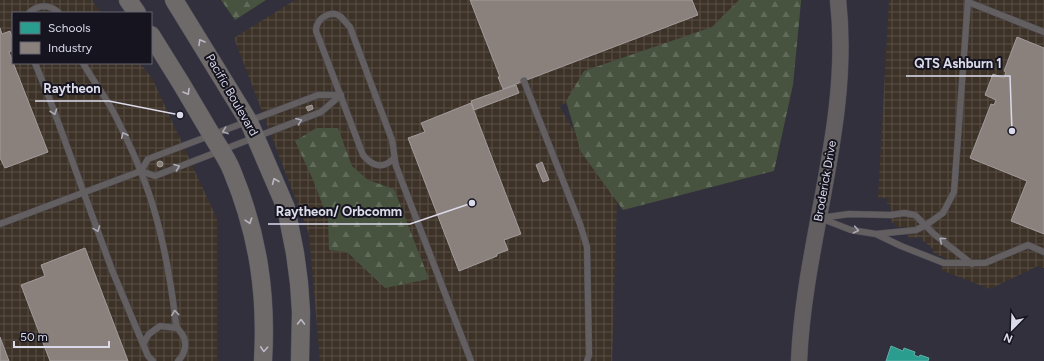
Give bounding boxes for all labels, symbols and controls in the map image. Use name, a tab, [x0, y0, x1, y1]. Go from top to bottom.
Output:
legend	[12, 12, 152, 64]
text: Schools	[48, 21, 91, 35]
one-way arrow	[198, 39, 205, 46]
text: Industry	[48, 41, 93, 55]
callout: QTS Ashburn 1	[906, 51, 1010, 76]
street label: Pacific Boulevard	[203, 52, 261, 138]
text: QTS Ashburn 1	[914, 56, 1002, 71]
callout: Raytheon	[35, 76, 109, 101]
text: Raytheon	[43, 81, 101, 96]
one-way arrow	[182, 88, 189, 95]
one-way arrow	[49, 109, 58, 116]
one-way arrow	[295, 117, 302, 125]
one-way arrow	[221, 126, 228, 135]
one-way arrow	[121, 132, 129, 139]
street label: Broderick Drive	[811, 139, 839, 222]
one-way arrow	[174, 163, 181, 171]
one-way arrow	[271, 178, 279, 185]
callout: Raytheon/ Orbcomm	[268, 199, 410, 224]
text: Raytheon/ Orbcomm	[276, 204, 402, 219]
one-way arrow	[244, 217, 253, 224]
one-way arrow	[93, 226, 101, 233]
one-way arrow	[852, 226, 859, 234]
one-way arrow	[939, 237, 946, 244]
north arrow	[992, 309, 1032, 349]
one-way arrow	[171, 310, 180, 316]
one-way arrow	[297, 319, 305, 325]
scale bar	[14, 323, 109, 349]
text: 50 m	[20, 330, 48, 344]
text: N	[1002, 330, 1015, 345]
one-way arrow	[260, 346, 268, 352]

